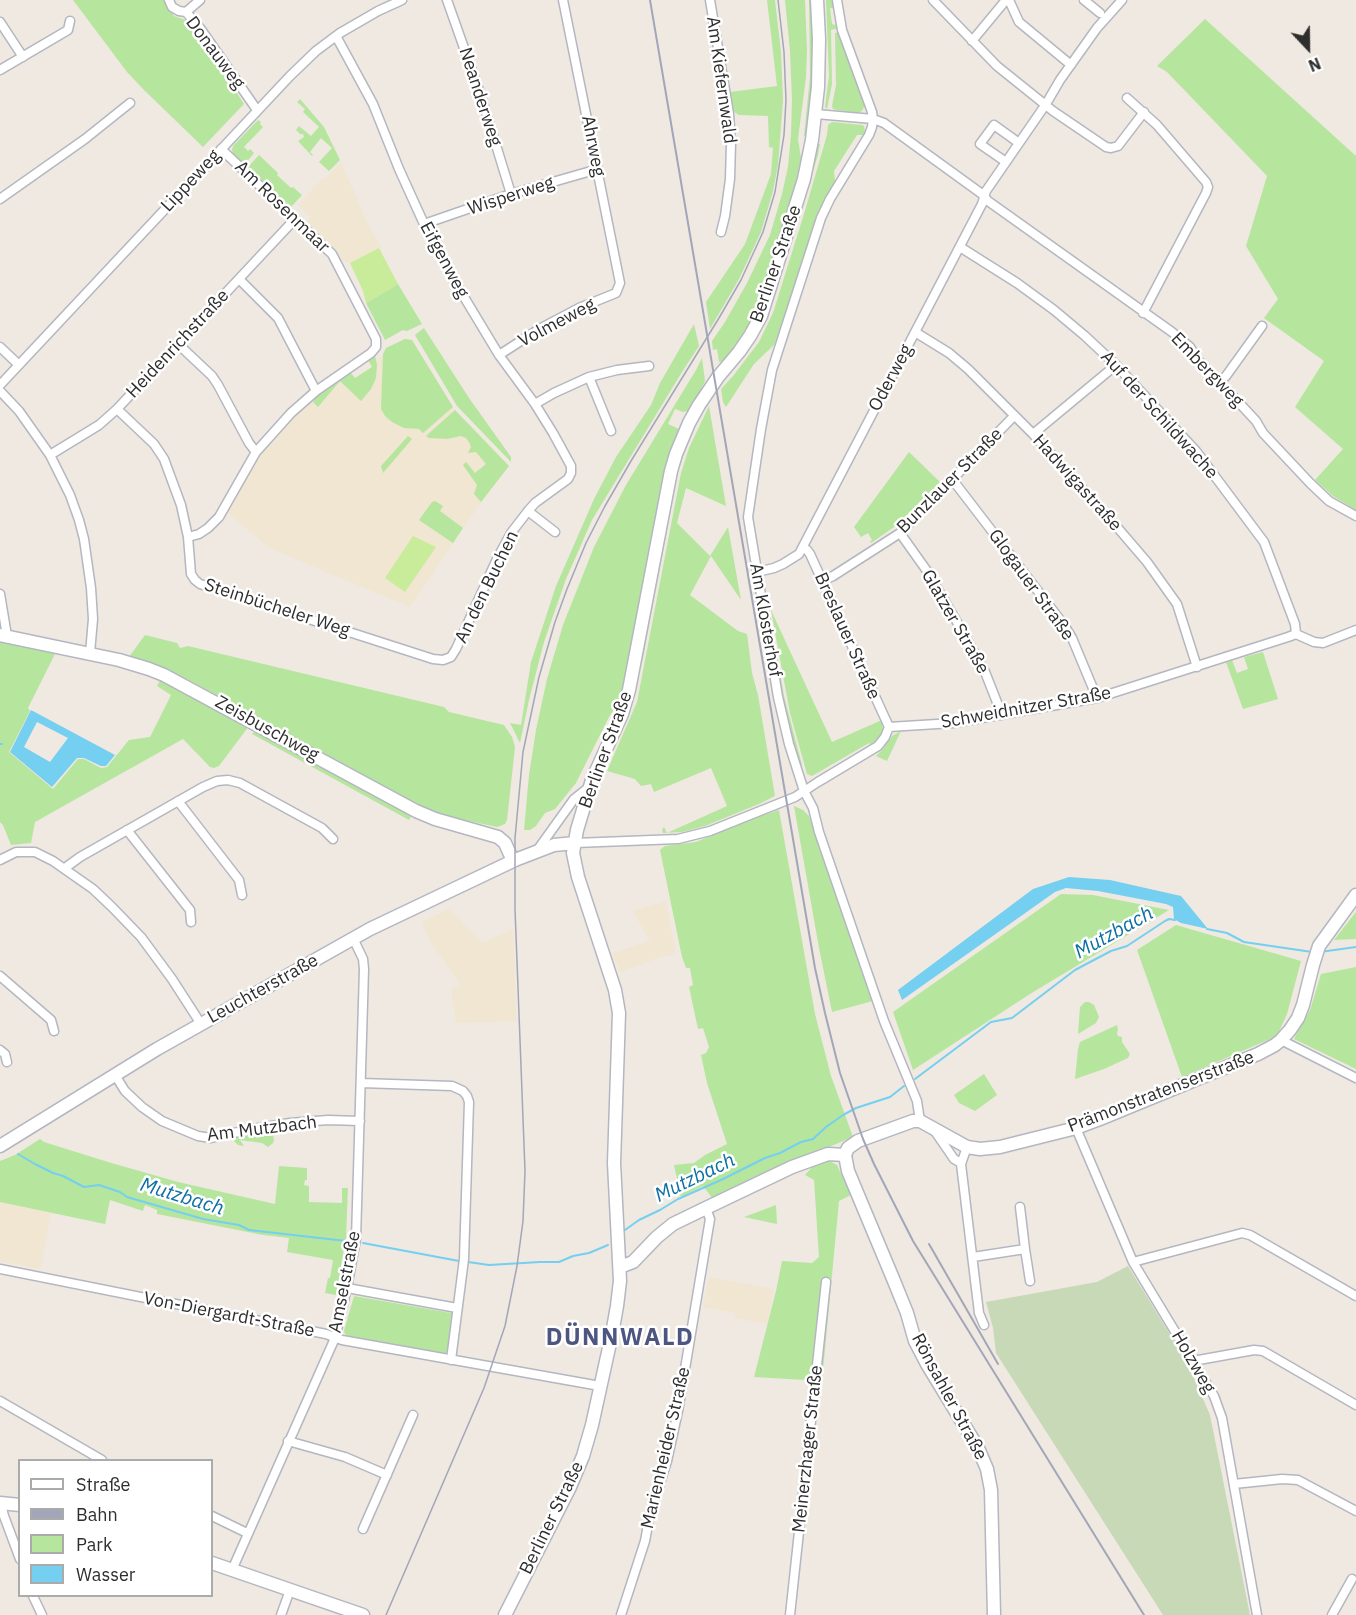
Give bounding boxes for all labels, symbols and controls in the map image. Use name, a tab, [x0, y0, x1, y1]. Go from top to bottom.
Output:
street label: Donauweg	[181, 12, 249, 94]
street label: Am Kiefernwald	[701, 15, 741, 145]
north arrow	[1278, 18, 1338, 78]
street label: Neanderweg	[454, 45, 506, 149]
text: N	[1306, 53, 1324, 76]
street label: Ahrweg	[577, 114, 609, 178]
street label: Lippeweg	[157, 145, 225, 217]
street label: Am Rosenmaar	[230, 156, 334, 258]
street label: Wisperweg	[465, 172, 557, 220]
street label: Berliner Straße	[746, 202, 806, 326]
street label: Eifgenweg	[415, 218, 473, 302]
street label: Heidenrichstraße	[122, 285, 234, 403]
street label: Volmeweg	[515, 294, 599, 352]
street label: Embergweg	[1166, 328, 1248, 412]
street label: Oderweg	[864, 341, 918, 415]
street label: Auf der Schildwache	[1096, 346, 1222, 484]
street label: Bunzlauer Straße	[893, 424, 1007, 538]
street label: Hadwigastraße	[1028, 430, 1126, 536]
street label: Glogauer Straße	[984, 525, 1078, 645]
street label: An den Buchen	[451, 527, 523, 647]
street label: Am Klosterhof	[744, 561, 786, 679]
street label: Glatzer Straße	[917, 566, 993, 678]
street label: Breslauer Straße	[809, 569, 885, 703]
street label: Steinbücheler Weg	[201, 574, 353, 642]
street label: Schweidnitzer Straße	[939, 682, 1113, 734]
street label: Berliner Straße	[575, 689, 637, 811]
street label: Zeisbuschweg	[211, 692, 323, 766]
water label: Mutzbach	[1070, 902, 1158, 964]
street label: Leuchterstraße	[204, 950, 322, 1028]
street label: Prämonstratenserstraße	[1065, 1046, 1257, 1138]
street label: Am Mutzbach	[206, 1112, 318, 1146]
water label: Mutzbach	[651, 1148, 739, 1208]
water label: Mutzbach	[137, 1173, 227, 1221]
street label: Amselstraße	[325, 1229, 365, 1335]
street label: Von-Diergardt-Straße	[142, 1288, 316, 1342]
district label: DÜNNWALD	[546, 1324, 694, 1352]
street label: Holzweg	[1166, 1327, 1220, 1397]
street label: Rönsahler Straße	[907, 1330, 991, 1464]
street label: Meinerzhager Straße	[788, 1364, 828, 1534]
street label: Marienheider Straße	[637, 1365, 695, 1531]
street label: Berliner Straße	[515, 1458, 589, 1578]
legend	[18, 1459, 213, 1597]
text: Straße	[76, 1473, 130, 1496]
text: Bahn	[76, 1503, 118, 1526]
text: Park	[76, 1533, 112, 1556]
text: Wasser	[76, 1563, 135, 1586]

